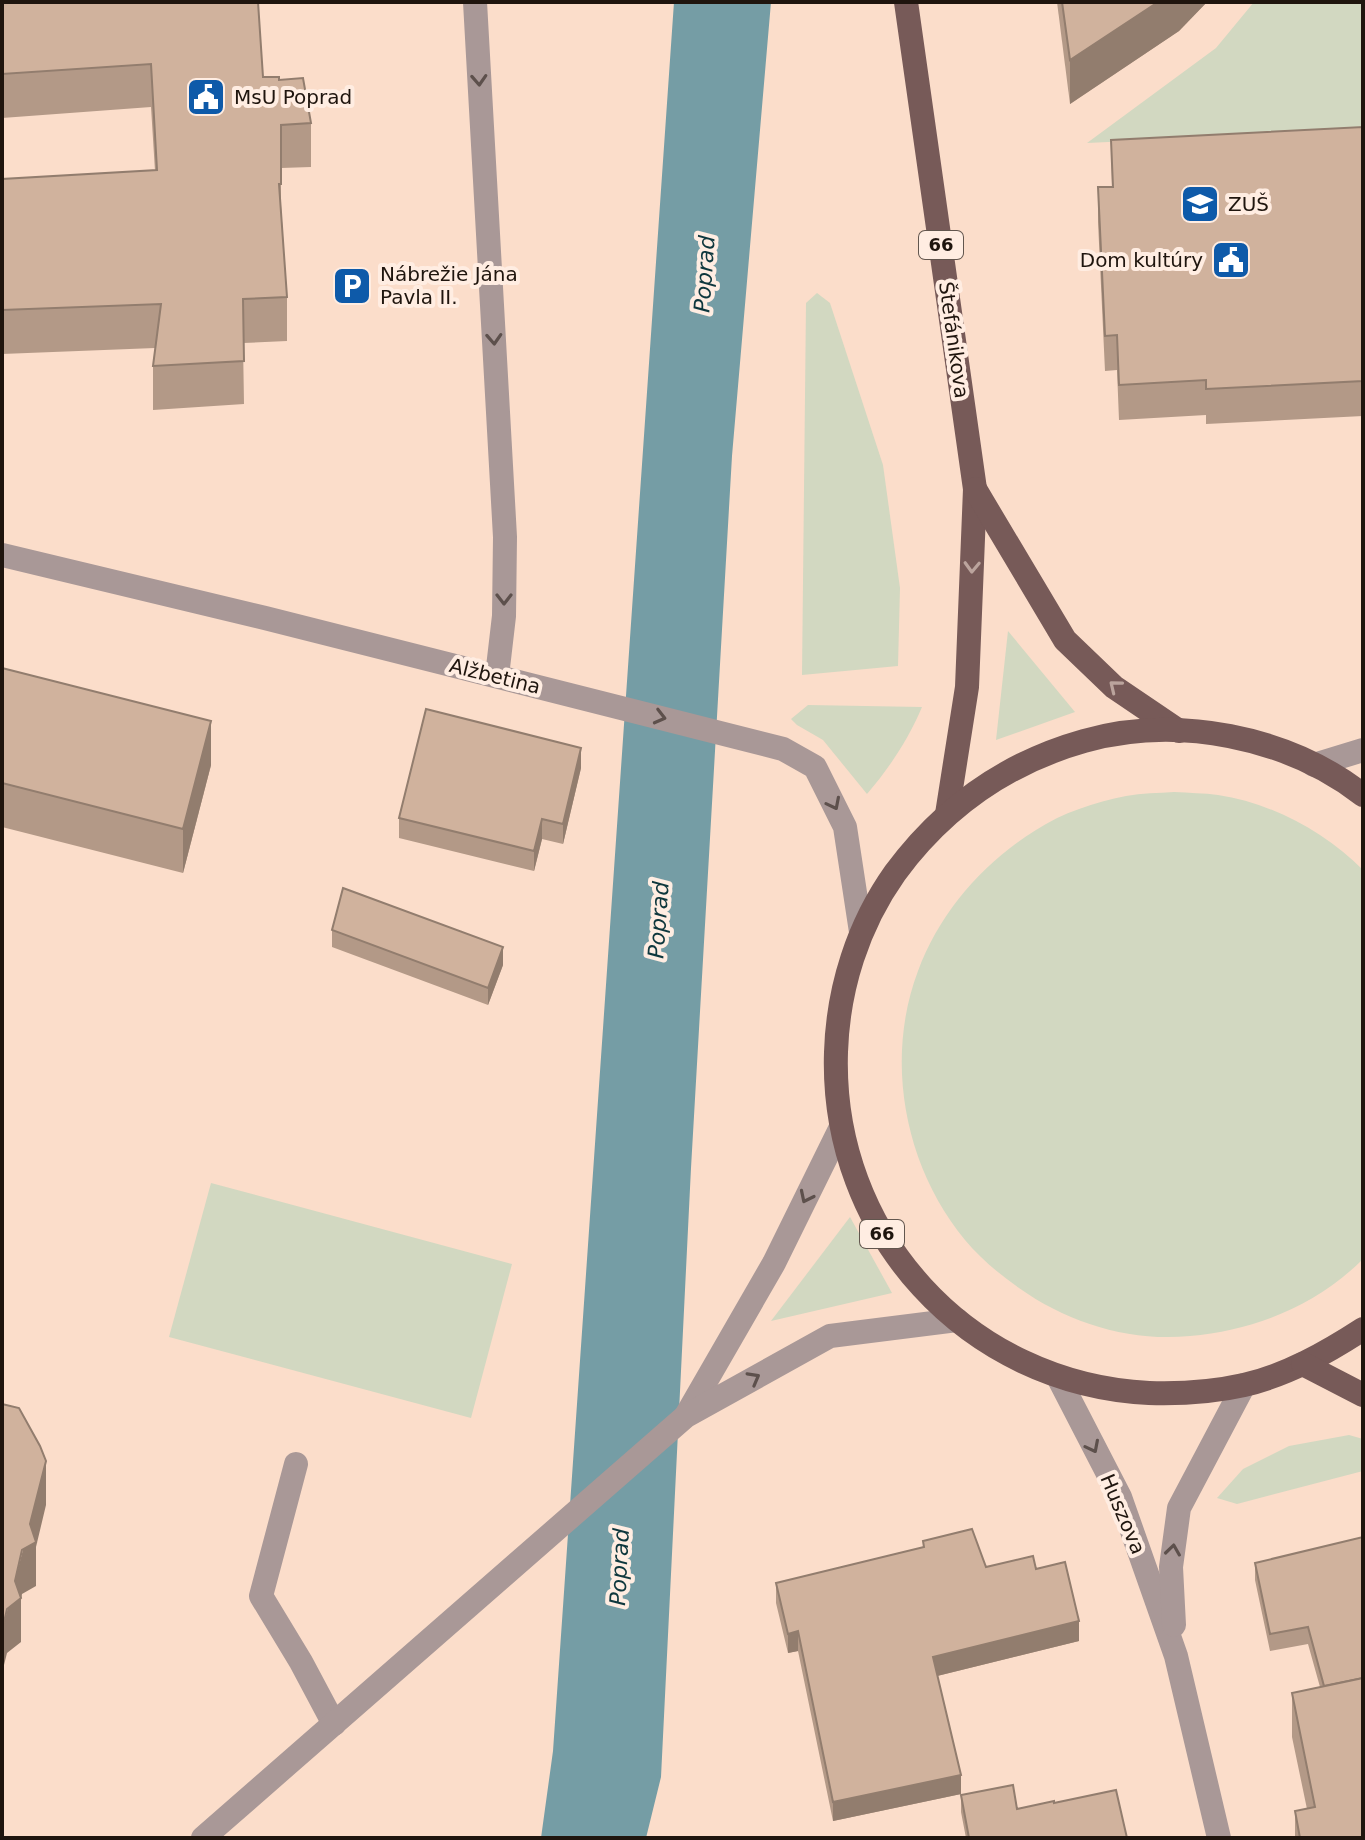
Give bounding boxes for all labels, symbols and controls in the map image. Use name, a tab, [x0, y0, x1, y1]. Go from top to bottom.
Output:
one-way arrow	[470, 74, 487, 87]
public building icon: MsU Poprad	[185, 76, 227, 118]
place label: MsU Poprad	[234, 85, 352, 109]
school or university icon: ZUŠ	[1179, 183, 1221, 225]
place label: ZUŠ	[1228, 192, 1269, 216]
road number: 66	[919, 231, 963, 259]
water label: Poprad	[689, 234, 720, 313]
public building icon: Dom kultúry	[1210, 239, 1252, 281]
place label: Dom kultúry	[1080, 248, 1203, 272]
place label: Nábrežie Jána Pavla II.	[380, 262, 518, 309]
parking icon: Nábrežie Jána Pavla II.	[331, 265, 373, 307]
street label: Štefánikova	[934, 280, 974, 400]
one-way arrow	[485, 333, 502, 346]
one-way arrow	[963, 561, 980, 574]
one-way arrow	[496, 593, 513, 606]
street label: Alžbetina	[447, 653, 543, 699]
one-way arrow	[1110, 681, 1124, 696]
one-way arrow	[652, 708, 666, 725]
one-way arrow	[824, 795, 839, 810]
water label: Poprad	[643, 880, 674, 959]
one-way arrow	[800, 1189, 816, 1203]
road number: 66	[860, 1220, 904, 1248]
one-way arrow	[745, 1372, 760, 1388]
one-way arrow	[1083, 1438, 1099, 1453]
street label: Huszova	[1095, 1470, 1151, 1558]
water label: Poprad	[605, 1527, 634, 1606]
one-way arrow	[1164, 1543, 1181, 1557]

